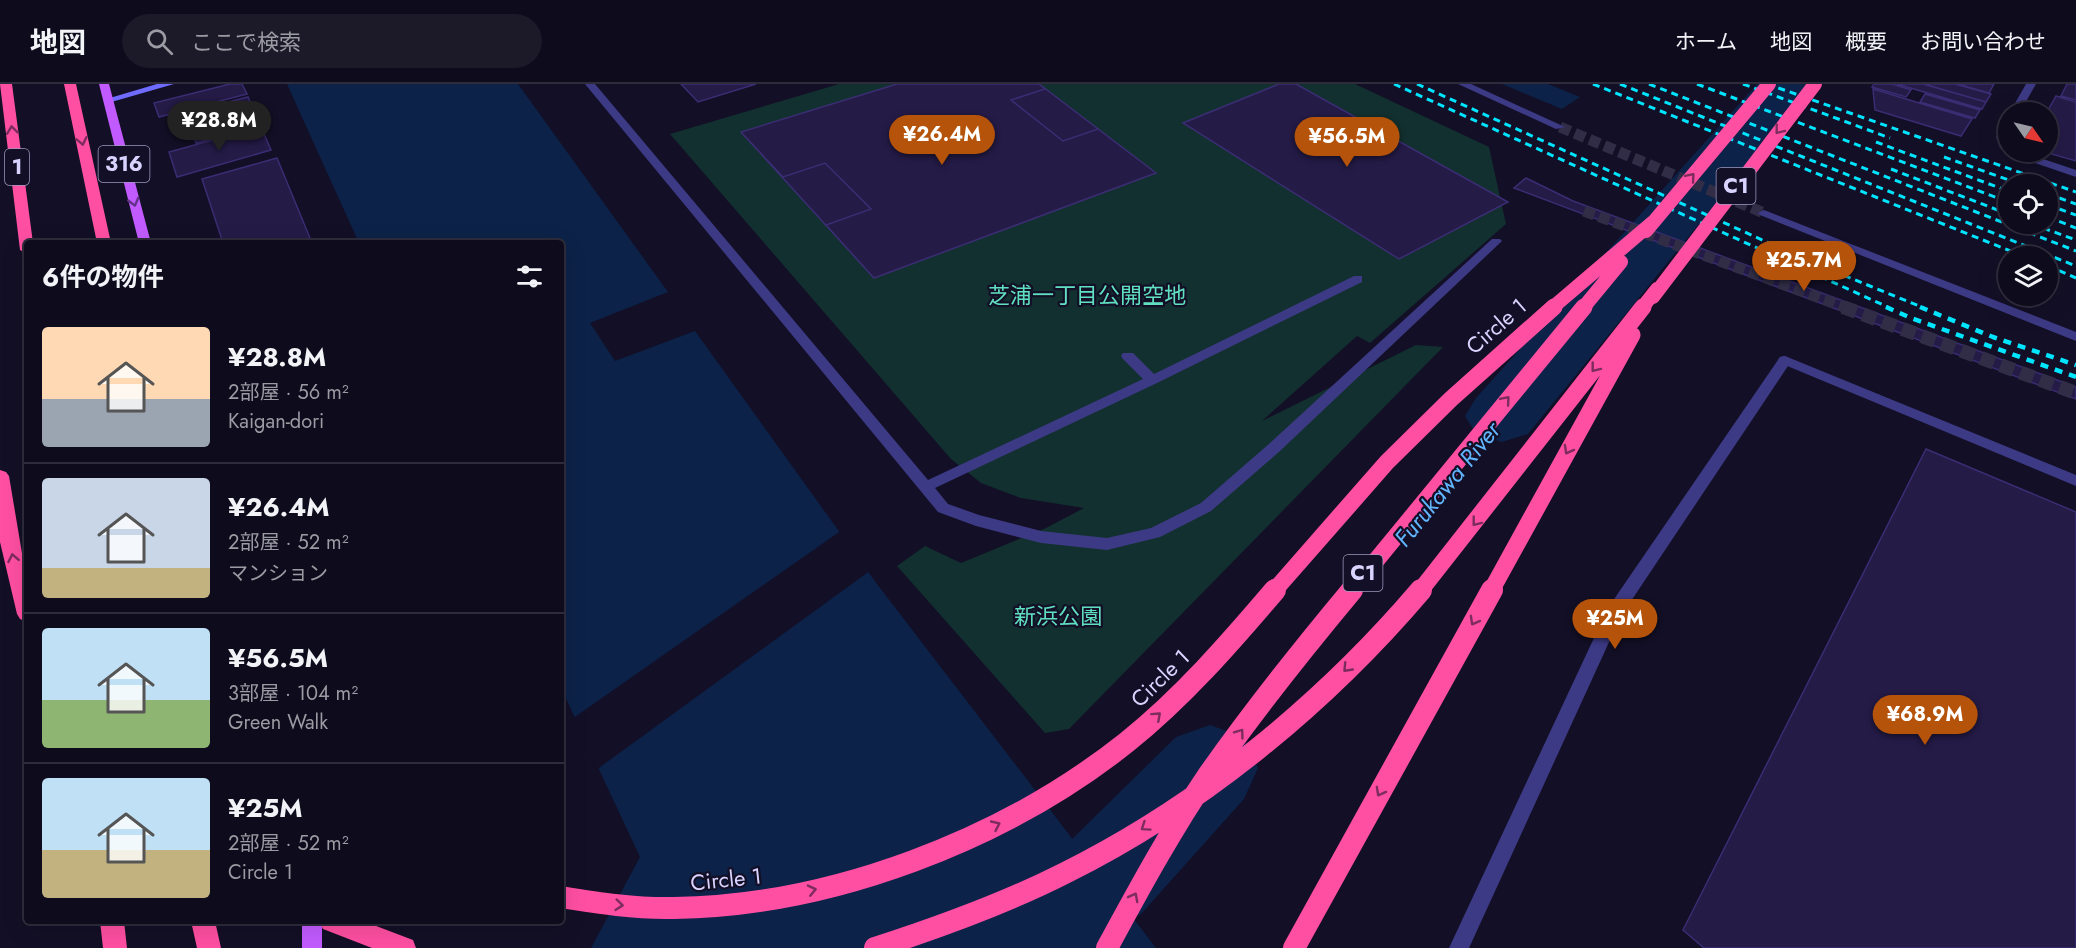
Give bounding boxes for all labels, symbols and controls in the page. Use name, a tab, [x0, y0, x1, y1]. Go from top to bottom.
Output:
search box	[122, 14, 542, 68]
text: 地図	[30, 22, 86, 63]
icon: search	[143, 25, 176, 58]
text: ここで検索	[191, 26, 301, 58]
text: ホーム	[1675, 27, 1737, 57]
text: 地図	[1770, 27, 1812, 57]
text: 概要	[1845, 27, 1887, 57]
text: お問い合わせ	[1920, 27, 2046, 57]
pin: ¥28.8M	[170, 101, 268, 152]
north arrow	[1998, 102, 2058, 162]
map controls	[1998, 102, 2058, 306]
text: ¥28.8M	[181, 106, 257, 135]
pin: ¥26.4M	[893, 115, 991, 166]
pin: ¥56.5M	[1298, 117, 1396, 168]
text: ¥26.4M	[903, 120, 981, 149]
text: ¥56.5M	[1309, 122, 1385, 151]
one-way arrow	[1776, 124, 1787, 135]
one-way arrow	[6, 125, 18, 134]
one-way arrow	[75, 136, 88, 146]
road number: 316	[98, 146, 150, 182]
road number: 1	[5, 149, 29, 185]
road number: C1	[1716, 168, 1756, 204]
one-way arrow	[1683, 173, 1694, 184]
button: locate	[1998, 174, 2058, 234]
one-way arrow	[127, 196, 139, 207]
pin: ¥25.7M	[1755, 241, 1853, 292]
text: ¥25.7M	[1766, 246, 1842, 275]
button: layers	[1998, 246, 2058, 306]
text: 6件の物件	[42, 258, 163, 296]
icon: filters	[513, 260, 546, 293]
park label: 芝浦一丁目公開空地	[988, 279, 1186, 311]
street label: Circle 1	[1459, 290, 1533, 362]
text: ¥28.8M	[228, 338, 326, 376]
icon: home	[90, 351, 162, 423]
one-way arrow	[1592, 361, 1603, 372]
text: 2部屋 · 56 m²	[228, 378, 349, 407]
one-way arrow	[1499, 396, 1510, 407]
text: Kaigan-dori	[228, 407, 324, 436]
water label: Furukawa River	[1385, 412, 1510, 554]
one-way arrow	[1564, 444, 1575, 454]
text: ¥26.4M	[228, 488, 330, 526]
icon: home	[90, 502, 162, 574]
one-way arrow	[1472, 515, 1483, 526]
text: 2部屋 · 52 m²	[228, 528, 349, 557]
one-way arrow	[7, 553, 20, 563]
road number: C1	[1344, 555, 1382, 591]
text: マンション	[228, 559, 328, 588]
pin: ¥25M	[1579, 599, 1651, 650]
park label: 新浜公園	[1014, 600, 1102, 632]
text: ¥25M	[1586, 604, 1644, 633]
one-way arrow	[1470, 615, 1481, 625]
text: ¥56.5M	[228, 639, 328, 677]
street label: Circle 1	[1123, 642, 1197, 714]
icon: home	[90, 652, 162, 724]
one-way arrow	[1344, 661, 1355, 672]
text: 3部屋 · 104 m²	[228, 679, 358, 708]
pin: ¥68.9M	[1876, 695, 1974, 746]
text: ¥68.9M	[1887, 700, 1963, 729]
text: Green Walk	[228, 708, 328, 737]
one-way arrow	[1150, 712, 1161, 723]
one-way arrow	[1233, 728, 1244, 739]
one-way arrow	[1376, 786, 1387, 796]
text: ¥25M	[228, 789, 302, 827]
icon: home	[90, 802, 162, 874]
one-way arrow	[989, 820, 1000, 832]
one-way arrow	[1140, 820, 1151, 831]
text: 2部屋 · 52 m²	[228, 829, 349, 858]
text: Circle 1	[228, 858, 293, 887]
street label: Circle 1	[689, 859, 763, 899]
one-way arrow	[807, 884, 817, 897]
one-way arrow	[1127, 892, 1138, 903]
one-way arrow	[614, 898, 624, 911]

